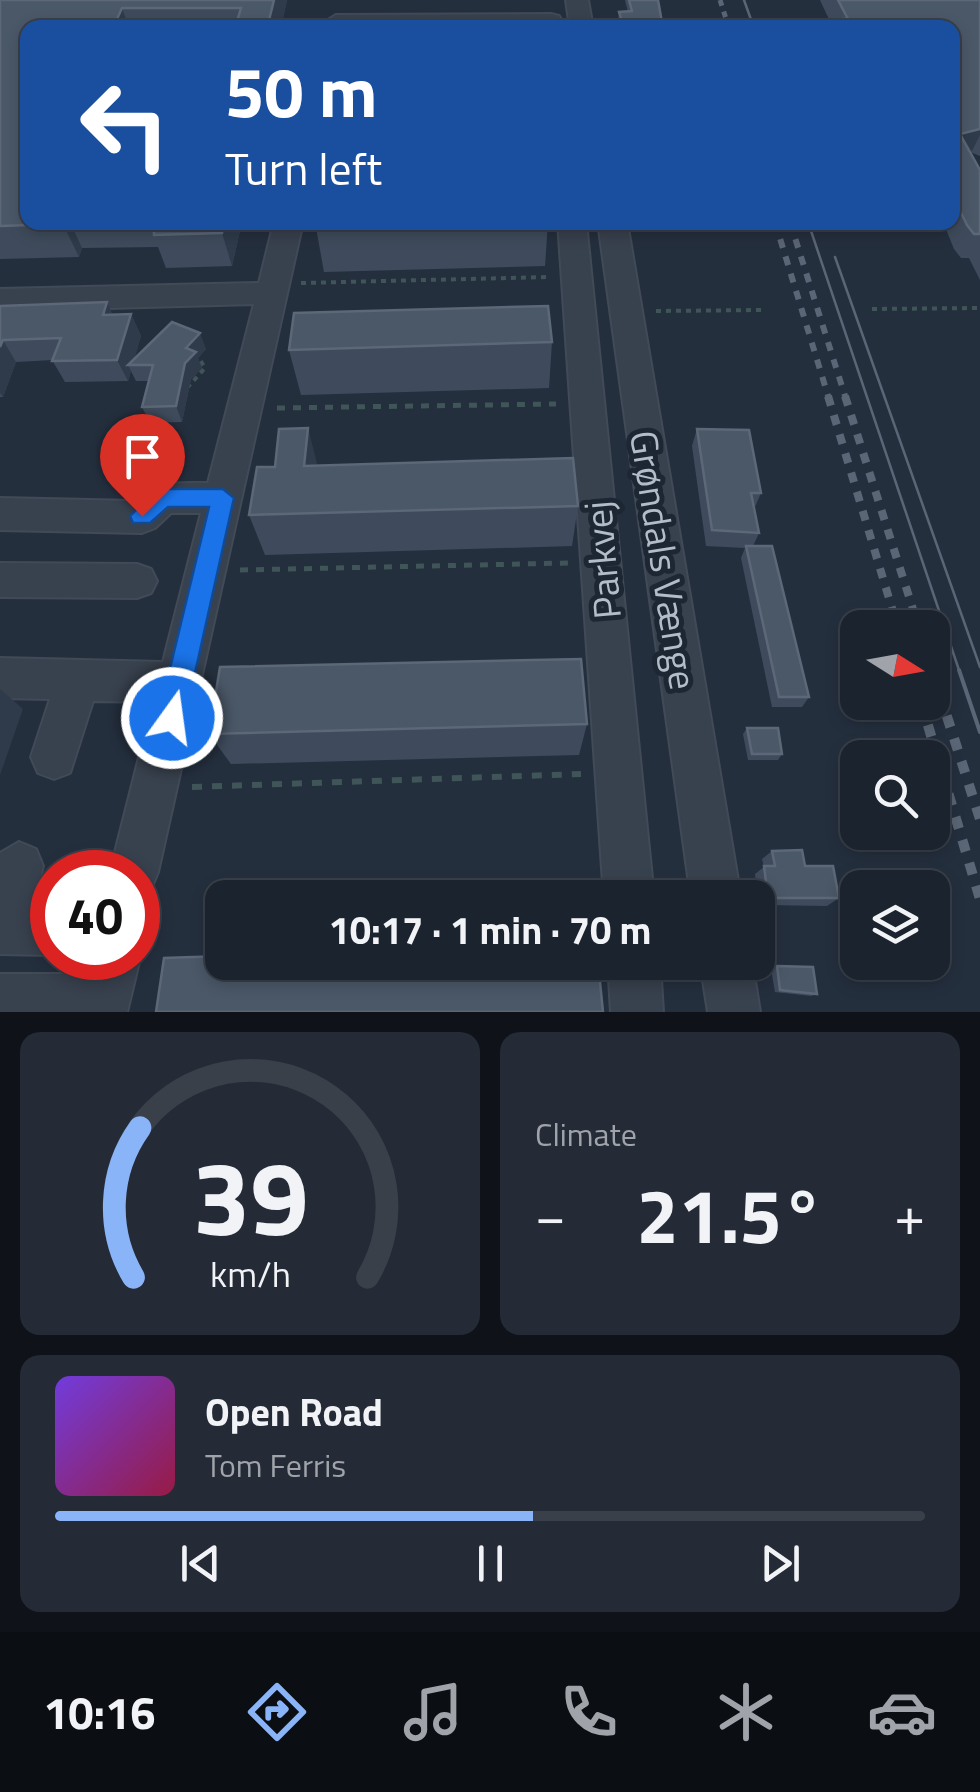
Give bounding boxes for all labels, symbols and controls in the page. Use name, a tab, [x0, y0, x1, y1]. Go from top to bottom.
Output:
text: 50 m	[225, 38, 378, 144]
icon: left	[60, 60, 190, 190]
text: Turn left	[225, 134, 382, 202]
pin	[100, 414, 185, 517]
street label: Grøndals Vænge	[615, 426, 713, 694]
icon: arrive	[115, 429, 170, 484]
street label: Parkvej	[568, 499, 636, 621]
north arrow	[840, 610, 950, 720]
map controls	[840, 610, 950, 980]
position arrow	[120, 666, 224, 770]
button: search	[840, 740, 950, 850]
speed limit sign: 40	[30, 850, 160, 980]
button: layers	[840, 870, 950, 980]
text: 10:17 · 1 min · 70 m	[329, 901, 651, 959]
text: Climate	[535, 1110, 637, 1158]
text: 39	[192, 1117, 308, 1275]
text: 21.5°	[636, 1158, 824, 1272]
text: −	[535, 1173, 566, 1256]
text: +	[894, 1173, 925, 1256]
text: km/h	[210, 1246, 290, 1301]
text: Open Road	[205, 1383, 383, 1441]
text: Tom Ferris	[205, 1441, 346, 1489]
icon: previous	[173, 1536, 228, 1591]
icon: pause	[463, 1536, 518, 1591]
icon: next	[753, 1536, 808, 1591]
icon: directions	[242, 1677, 312, 1747]
icon: music	[398, 1677, 468, 1747]
icon: phone	[554, 1677, 624, 1747]
icon: climate	[711, 1677, 781, 1747]
icon: car	[867, 1677, 937, 1747]
text: 10:16	[43, 1678, 155, 1746]

